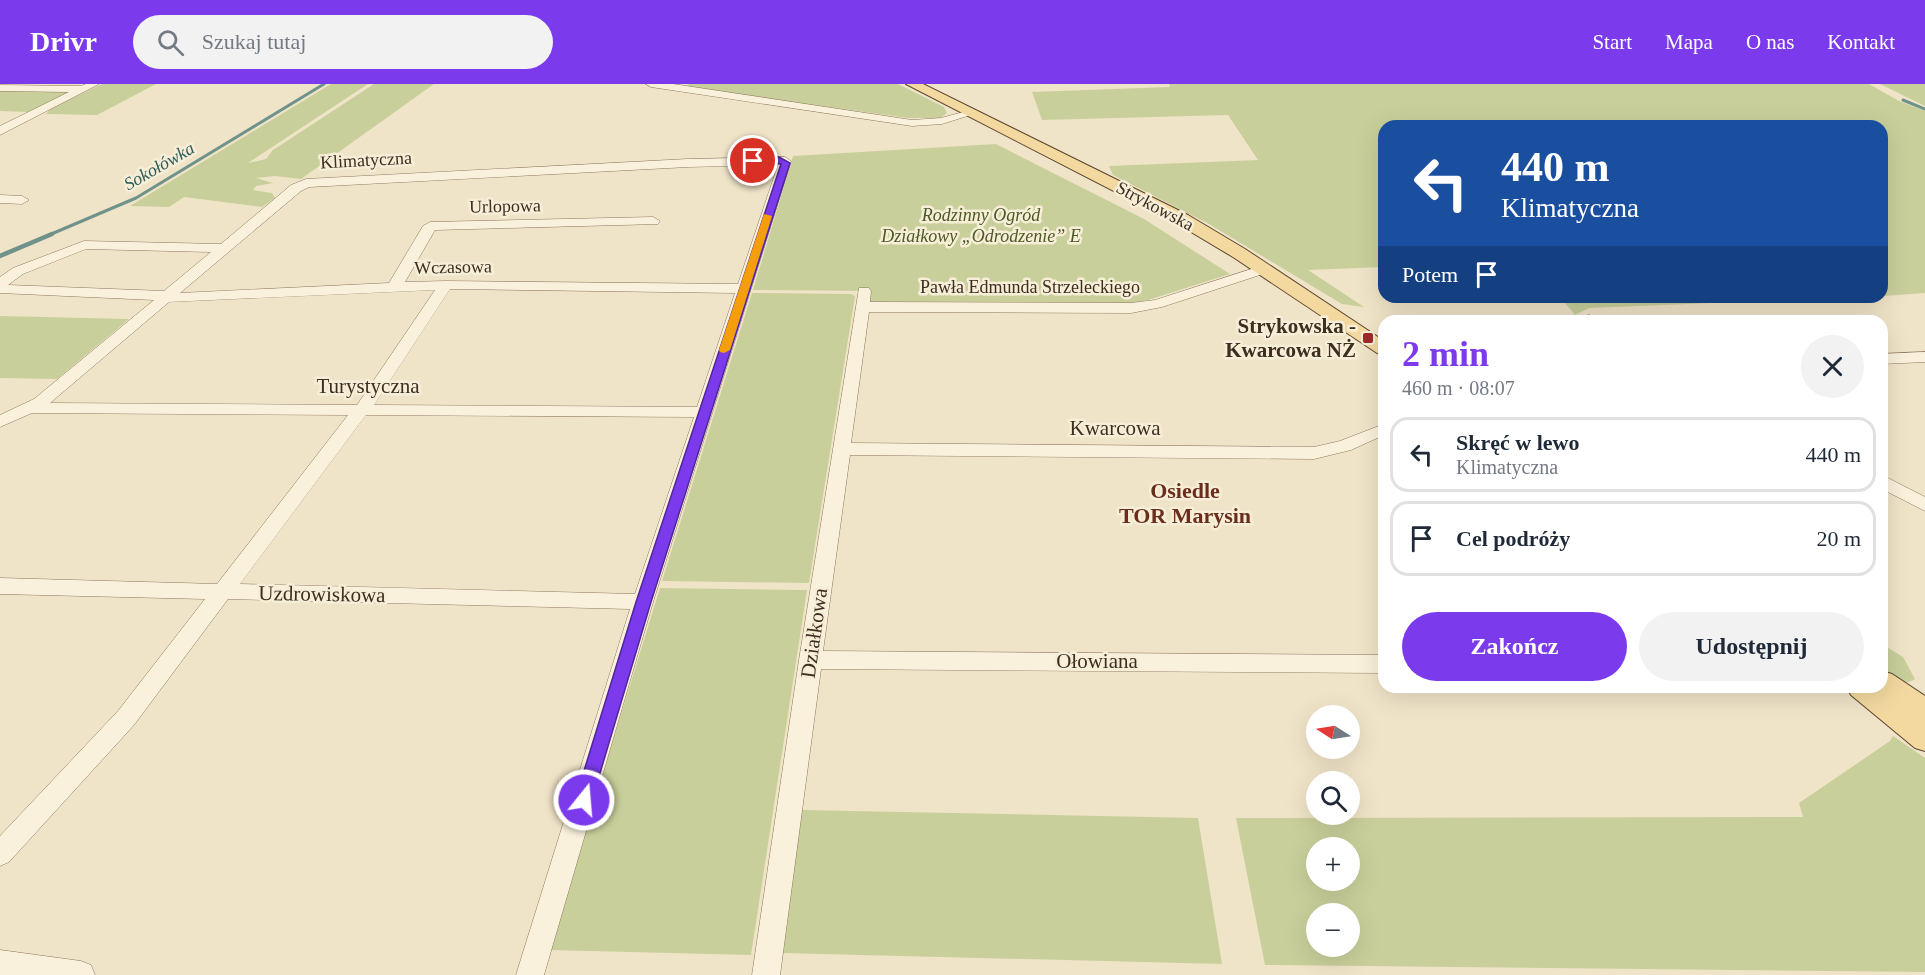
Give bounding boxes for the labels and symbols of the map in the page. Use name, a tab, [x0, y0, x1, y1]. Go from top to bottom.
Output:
pin	[727, 135, 778, 186]
water label: Sokołówka	[120, 138, 198, 194]
street label: Klimatyczna	[320, 148, 412, 172]
street label: Strykowska	[1113, 177, 1197, 235]
street label: Urlopowa	[469, 195, 541, 217]
park label: Rodzinny Ogród Działkowy „Odrodzenie” E	[880, 205, 1081, 246]
street label: Wczasowa	[414, 256, 492, 278]
street label: Pawła Edmunda Strzeleckiego	[920, 277, 1140, 297]
place label: Strykowska - Kwarcowa NŻ	[1225, 314, 1356, 362]
marker: Strykowska - Kwarcowa NŻ	[1361, 331, 1375, 345]
street label: Turystyczna	[316, 374, 420, 398]
street label: Kwarcowa	[1070, 416, 1161, 440]
district label: Osiedle TOR Marysin	[1119, 478, 1251, 528]
street label: Uzdrowiskowa	[258, 581, 386, 607]
street label: Działkowa	[796, 586, 832, 680]
street label: Ołowiana	[1056, 649, 1138, 673]
north arrow	[1306, 705, 1360, 759]
position arrow	[552, 768, 616, 832]

